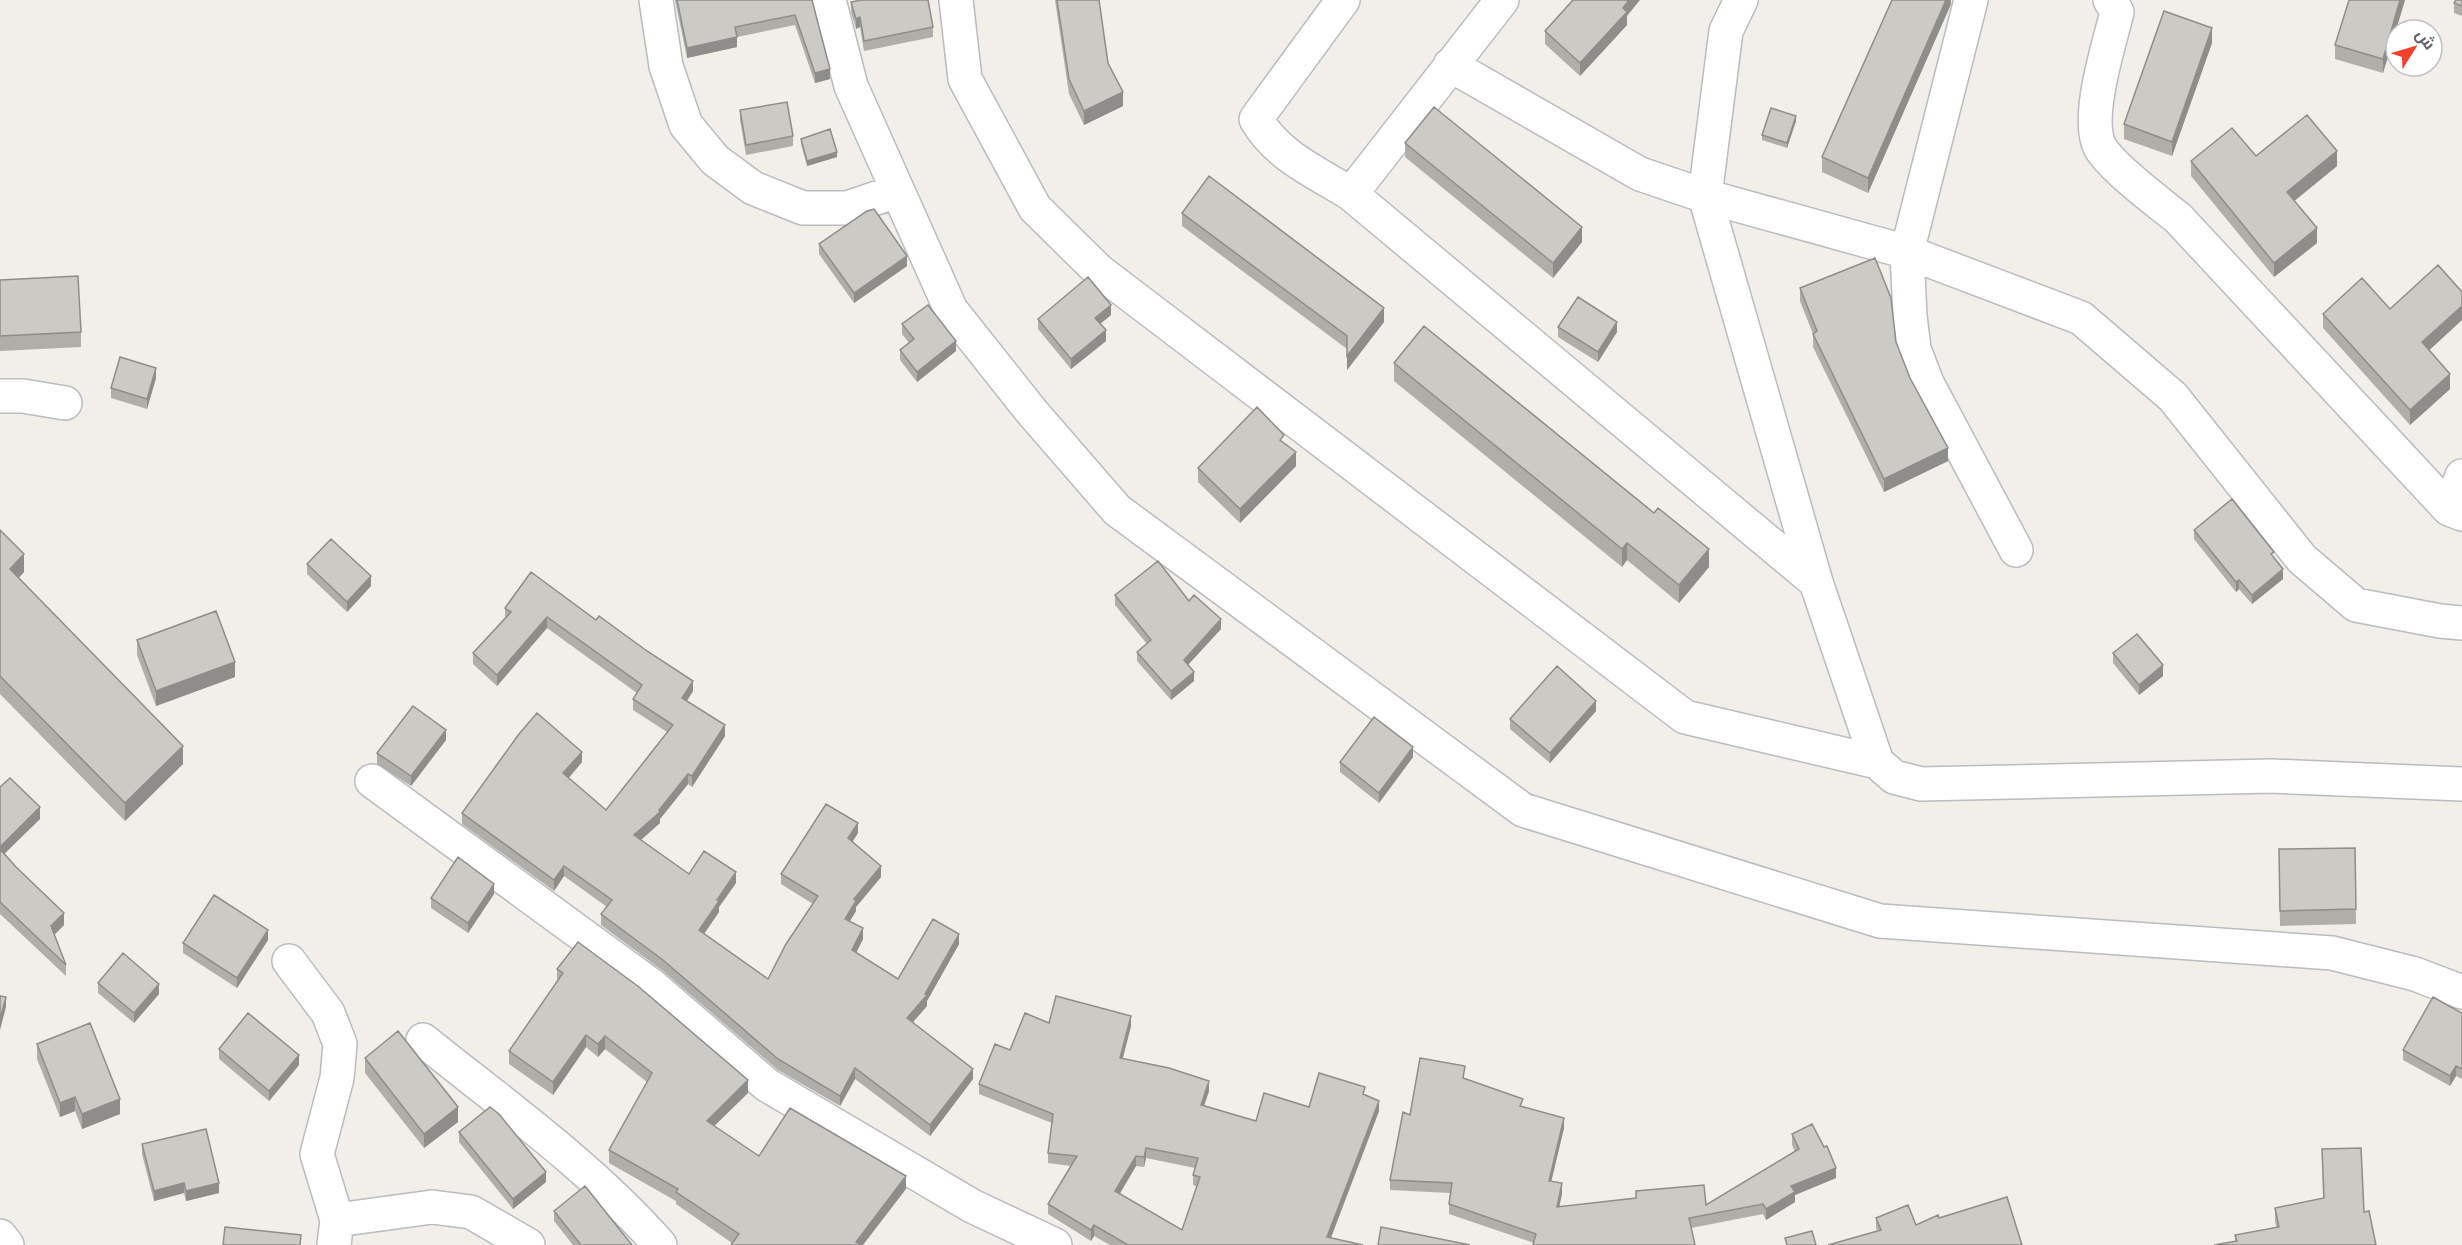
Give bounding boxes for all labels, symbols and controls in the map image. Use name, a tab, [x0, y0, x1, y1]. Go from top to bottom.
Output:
north arrow	[2384, 18, 2444, 78]
text: ش	[2410, 24, 2441, 54]

